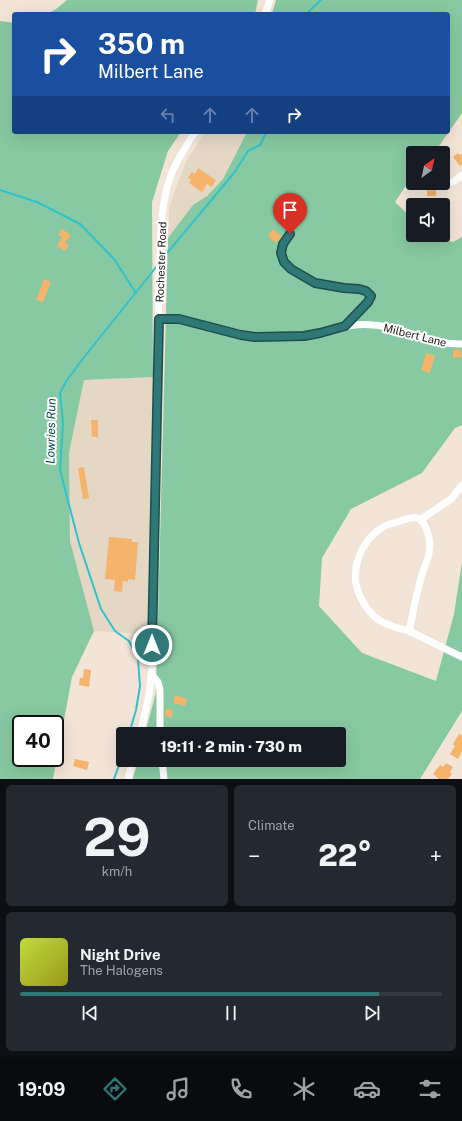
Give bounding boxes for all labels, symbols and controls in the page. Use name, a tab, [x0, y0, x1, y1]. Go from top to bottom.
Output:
text: 350 m	[98, 27, 185, 60]
icon: right	[32, 28, 84, 80]
text: Milbert Lane	[98, 61, 204, 82]
icon: left	[157, 104, 179, 126]
icon: ahead	[199, 104, 221, 126]
icon: ahead	[241, 104, 263, 126]
icon: right	[283, 104, 305, 126]
north arrow	[406, 146, 450, 190]
map controls	[406, 146, 450, 242]
pin	[273, 193, 307, 234]
button: sound	[406, 198, 450, 242]
icon: arrive	[279, 199, 301, 221]
street label: Rochester Road	[154, 221, 168, 303]
street label: Milbert Lane	[382, 321, 448, 349]
water label: Lowries Run	[43, 398, 59, 464]
position arrow	[131, 624, 173, 666]
speed limit sign: 40	[12, 715, 64, 767]
text: 19:11 · 2 min · 730 m	[160, 738, 302, 755]
text: 29	[83, 807, 151, 868]
text: Climate	[248, 818, 295, 833]
text: 22°	[318, 837, 372, 873]
text: −	[248, 843, 260, 869]
text: +	[430, 843, 442, 869]
text: km/h	[102, 864, 132, 879]
text: Night Drive	[80, 946, 161, 963]
text: The Halogens	[80, 963, 163, 978]
icon: previous	[79, 1002, 101, 1024]
icon: pause	[220, 1002, 242, 1024]
icon: next	[361, 1002, 383, 1024]
icon: directions	[101, 1075, 129, 1103]
icon: music	[164, 1075, 192, 1103]
icon: phone	[227, 1075, 255, 1103]
icon: climate	[290, 1075, 318, 1103]
icon: car	[353, 1075, 381, 1103]
icon: filters	[416, 1075, 444, 1103]
text: 19:09	[18, 1079, 65, 1100]

